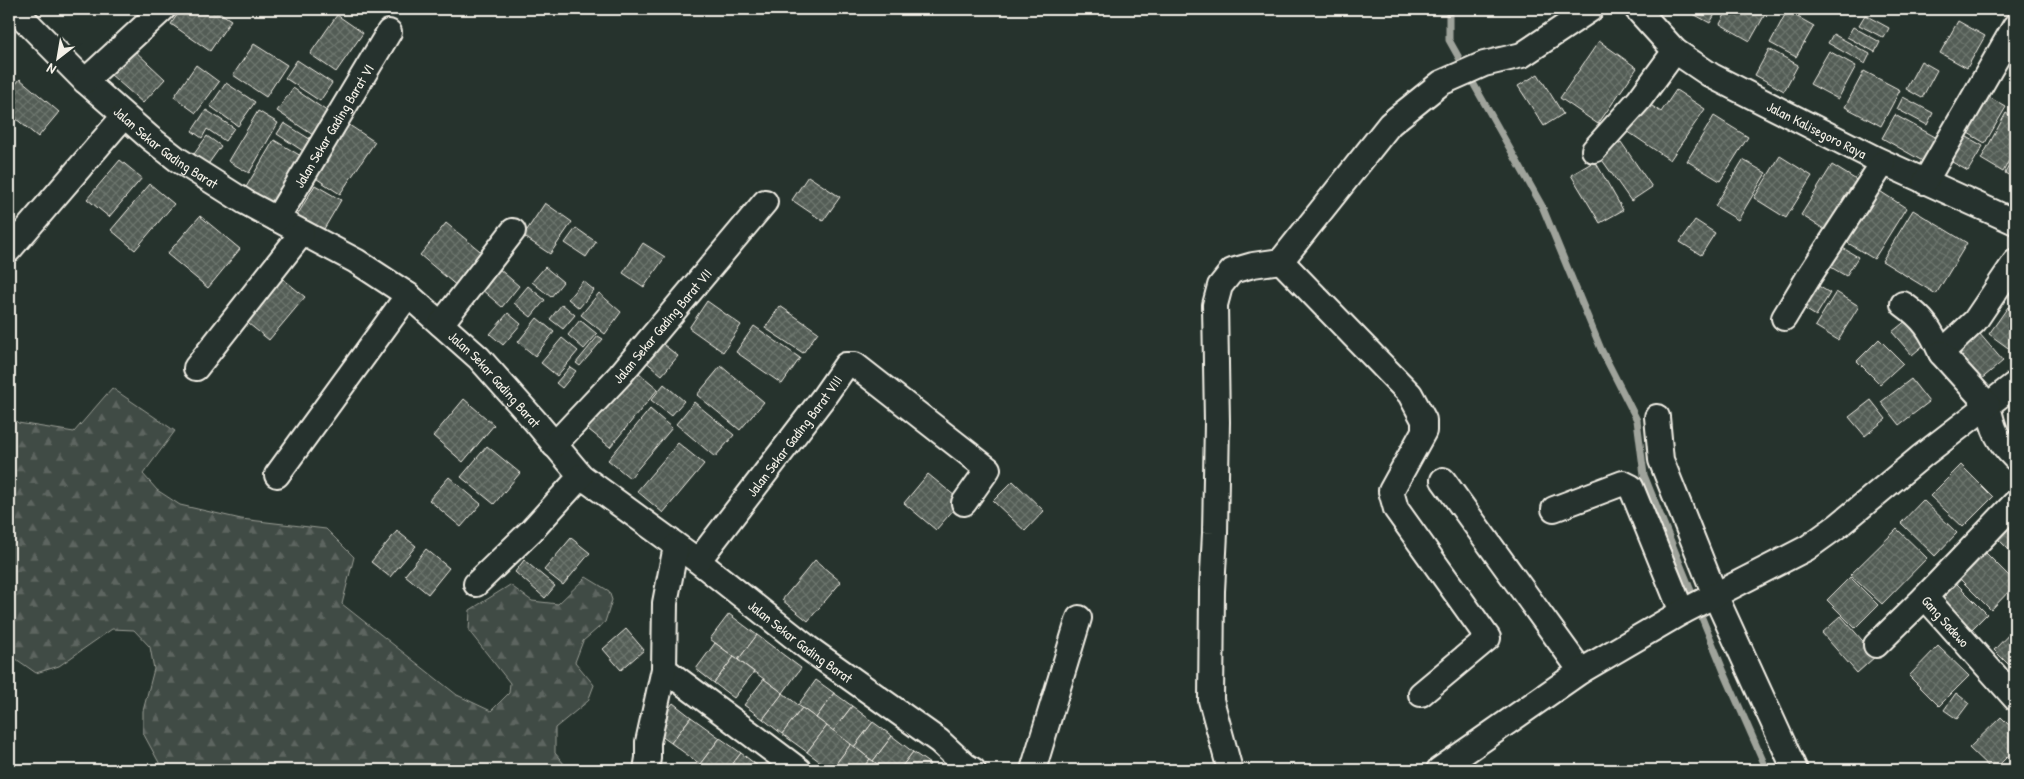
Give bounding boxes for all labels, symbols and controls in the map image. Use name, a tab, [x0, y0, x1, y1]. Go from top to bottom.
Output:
north arrow	[32, 32, 82, 82]
text: N	[42, 59, 59, 80]
street label: Jalan Sekar Gading Barat VI	[289, 60, 377, 191]
street label: Jalan Kalisegoro Raya	[1764, 96, 1871, 163]
street label: Jalan Sekar Gading Barat	[110, 101, 222, 192]
street label: Jalan Sekar Gading Barat VII	[608, 264, 715, 387]
street label: Jalan Sekar Gading Barat	[445, 326, 546, 431]
street label: Jalan Sekar Gading Barat VIII	[742, 371, 846, 500]
street label: Gang Sadewo	[1918, 591, 1975, 651]
street label: Jalan Sekar Gading Barat	[745, 595, 857, 687]

